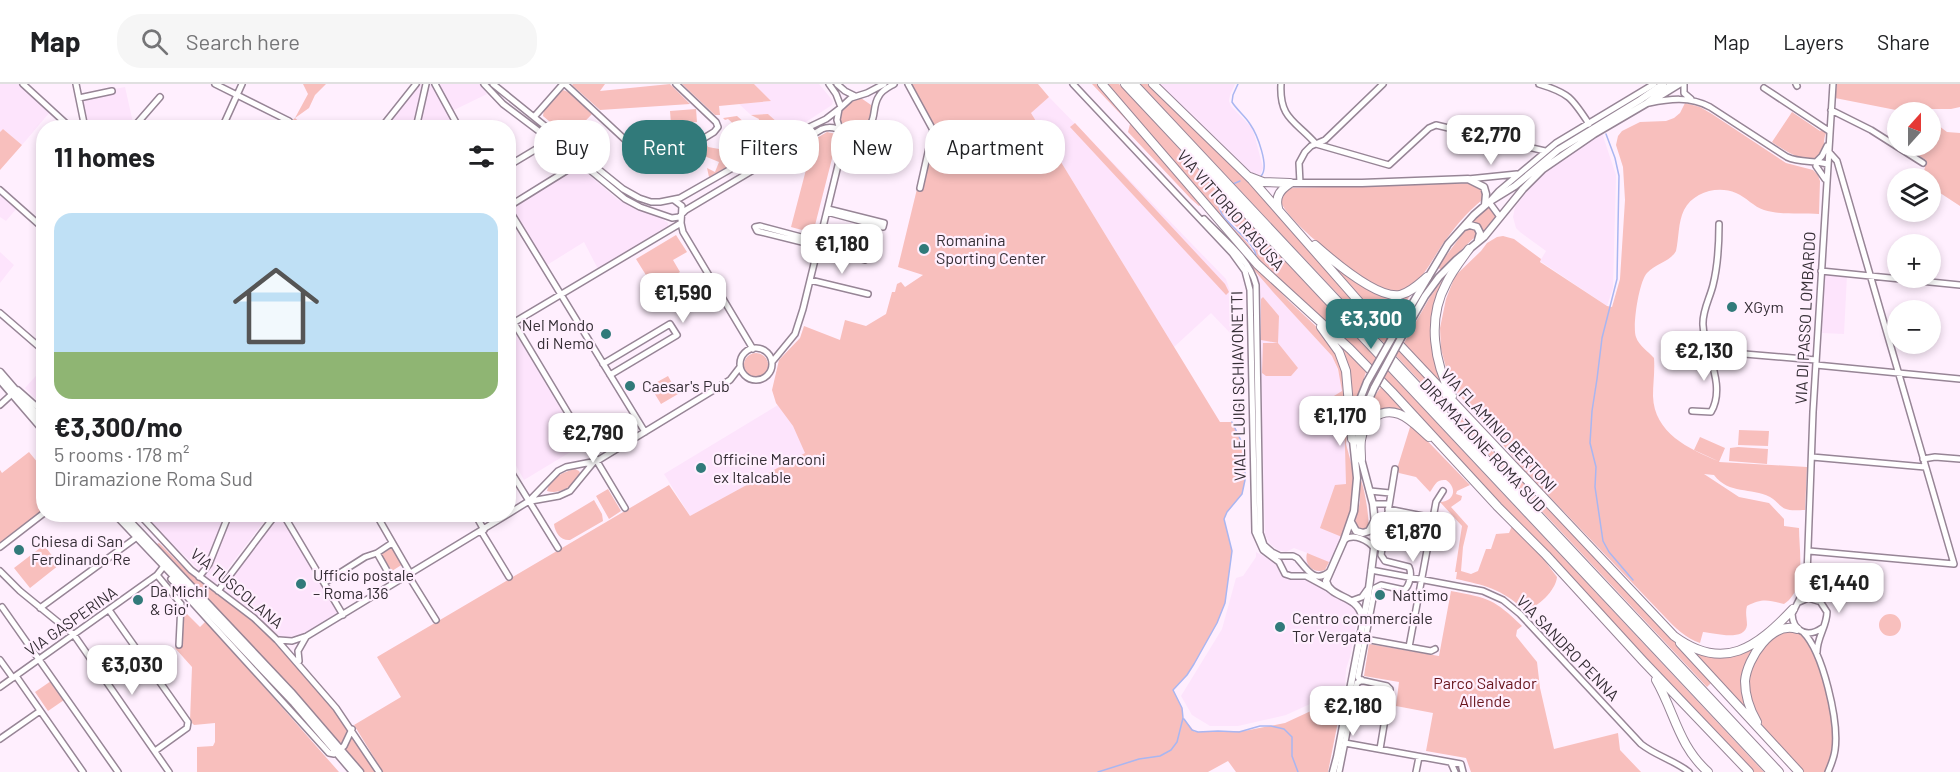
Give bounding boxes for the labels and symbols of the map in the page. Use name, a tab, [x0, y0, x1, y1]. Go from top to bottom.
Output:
north arrow	[1887, 102, 1941, 156]
pin: €2,770	[1442, 115, 1540, 166]
street label: VIA VITTORIO RAGUSA	[1174, 145, 1289, 274]
pin: €1,180	[793, 224, 891, 275]
place label: Romanina Sporting Center	[936, 230, 1046, 267]
street label: VIA DI PASSO LOMBARDO	[1790, 231, 1819, 405]
marker: Romanina Sporting Center	[917, 242, 931, 256]
pin: €1,590	[634, 273, 732, 324]
street label: VIALE LUIGI SCHIAVONETTI	[1226, 291, 1249, 481]
place label: XGym	[1744, 297, 1784, 316]
pin: €3,300	[1322, 299, 1420, 350]
marker: XGym	[1725, 300, 1739, 314]
place label: Nel Mondo di Nemo	[522, 315, 594, 352]
marker: Nel Mondo di Nemo	[599, 327, 613, 341]
pin: €2,130	[1655, 331, 1753, 382]
street label: VIA FLAMINIO BERTONI	[1437, 364, 1561, 495]
street label: DIRAMAZIONE ROMA SUD	[1417, 374, 1550, 515]
place label: Caesar's Pub	[642, 376, 730, 395]
marker: Caesar's Pub	[623, 379, 637, 393]
pin: €1,170	[1291, 396, 1389, 447]
pin: €2,790	[544, 413, 642, 464]
place label: Officine Marconi ex Italcable	[713, 449, 826, 486]
marker: Officine Marconi ex Italcable	[694, 461, 708, 475]
pin: €1,870	[1364, 512, 1462, 563]
place label: Chiesa di San Ferdinando Re	[31, 531, 131, 568]
marker: Chiesa di San Ferdinando Re	[12, 543, 26, 557]
street label: VIA TUSCOLANA	[187, 543, 288, 632]
pin: €1,440	[1790, 563, 1888, 614]
place label: Ufficio postale – Roma 136	[313, 565, 414, 602]
marker: Ufficio postale – Roma 136	[294, 577, 308, 591]
place label: Da Michi & Gio'	[150, 581, 208, 618]
street label: VIA GASPERINA	[21, 582, 121, 659]
place label: Nattimo	[1392, 585, 1449, 604]
marker: Nattimo	[1373, 588, 1387, 602]
street label: VIA SANDRO PENNA	[1513, 591, 1624, 705]
marker: Da Michi & Gio'	[131, 593, 145, 607]
place label: Centro commerciale Tor Vergata	[1292, 608, 1433, 645]
marker: Centro commerciale Tor Vergata	[1273, 620, 1287, 634]
pin: €3,030	[83, 645, 181, 696]
park label: Parco Salvador Allende	[1433, 673, 1537, 710]
pin: €2,180	[1304, 686, 1402, 737]

